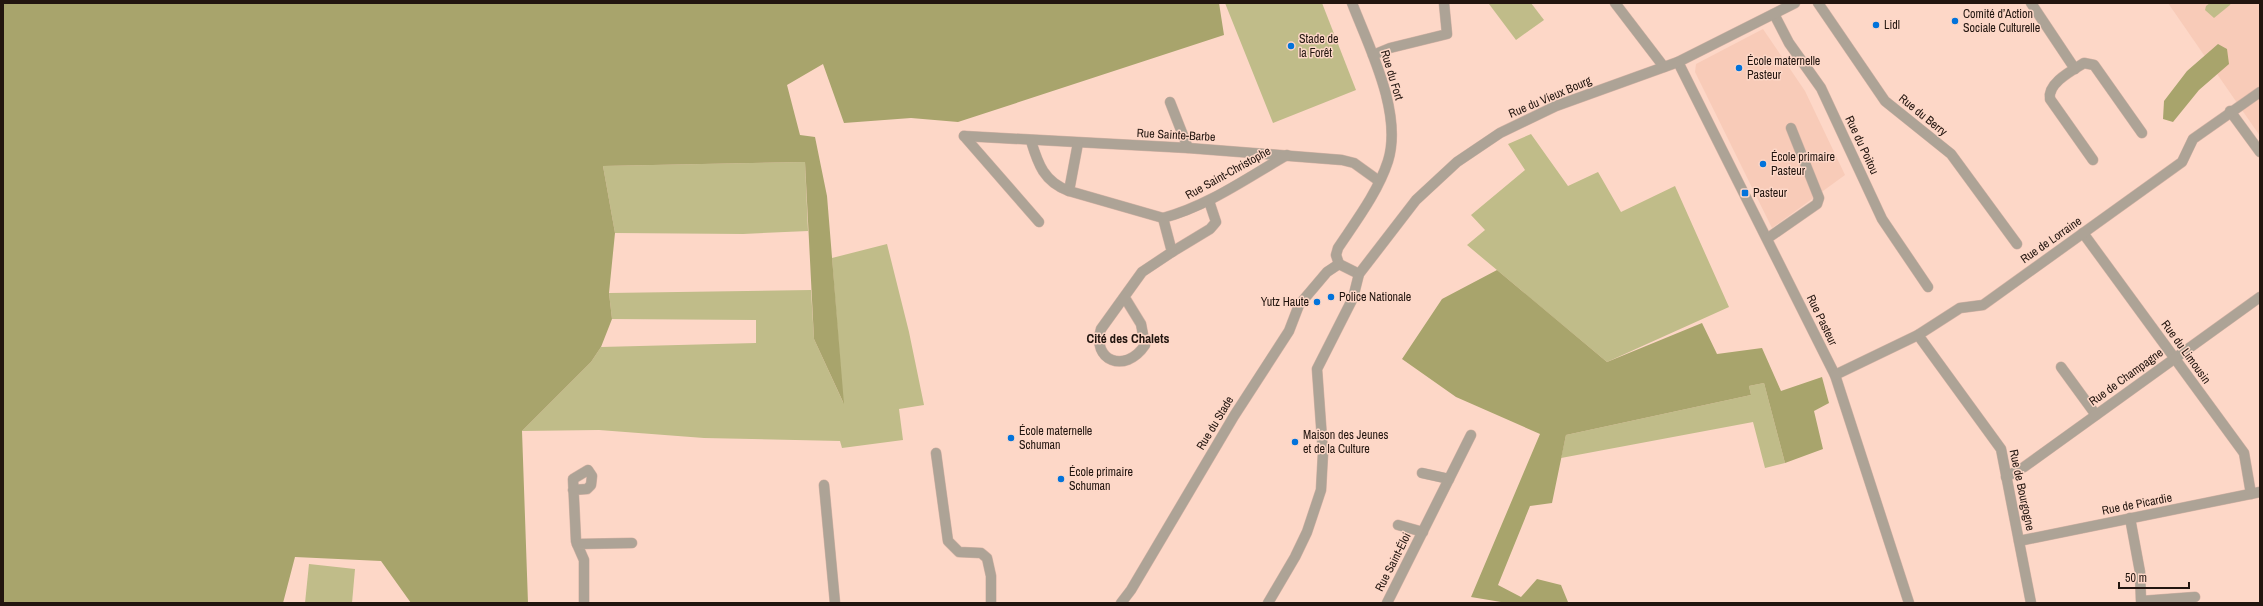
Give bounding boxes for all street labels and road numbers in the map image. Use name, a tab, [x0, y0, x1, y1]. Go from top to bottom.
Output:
street label: Rue du Fort	[1377, 48, 1407, 102]
street label: Rue du Vieux Bourg	[1506, 72, 1594, 122]
street label: Rue du Berry	[1895, 91, 1951, 140]
street label: Rue du Poitou	[1841, 113, 1883, 177]
street label: Rue Sainte-Barbe	[1136, 125, 1216, 145]
street label: Rue Saint-Christophe	[1182, 143, 1274, 203]
street label: Rue de Lorraine	[2017, 213, 2085, 267]
street label: Rue Pasteur	[1803, 292, 1841, 349]
street label: Rue du Limousin	[2157, 317, 2215, 387]
street label: Rue de Champagne	[2086, 345, 2166, 409]
street label: Rue du Stade	[1193, 393, 1237, 453]
street label: Rue de Bourgogne	[2006, 448, 2038, 532]
street label: Rue de Picardie	[2101, 489, 2173, 519]
street label: Rue Saint-Éloi	[1371, 530, 1415, 594]

